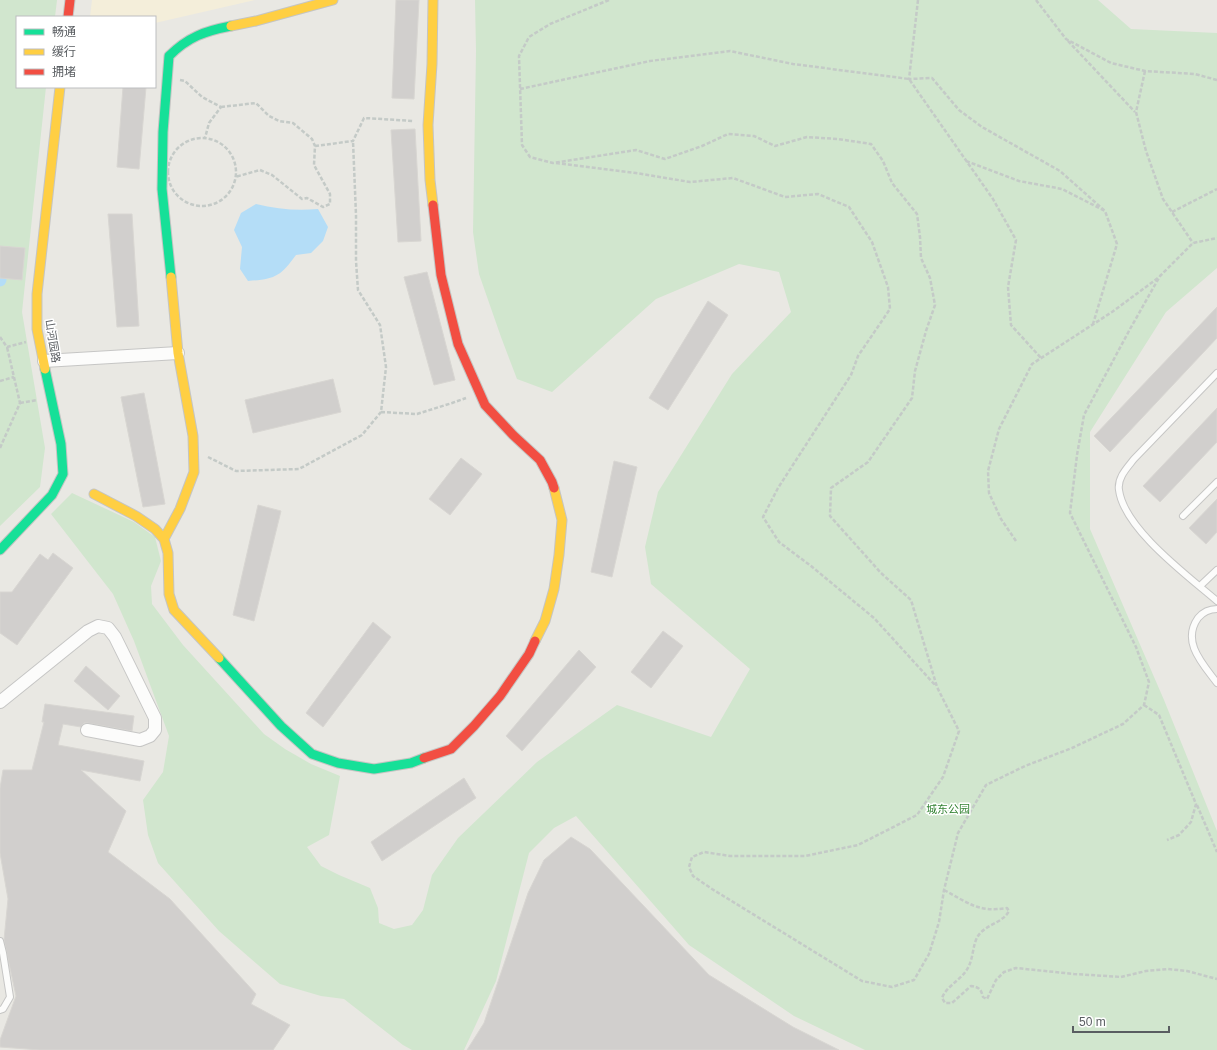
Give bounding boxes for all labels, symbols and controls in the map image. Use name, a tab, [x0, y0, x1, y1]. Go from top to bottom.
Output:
legend	[16, 16, 156, 88]
text: 畅通	[52, 25, 76, 39]
text: 缓行	[52, 45, 76, 59]
text: 拥堵	[52, 65, 76, 79]
street label: 山河园路	[44, 318, 62, 364]
park label: 城东公园	[926, 803, 970, 815]
scale bar	[1073, 1008, 1169, 1034]
text: 50 m	[1079, 1015, 1106, 1029]

